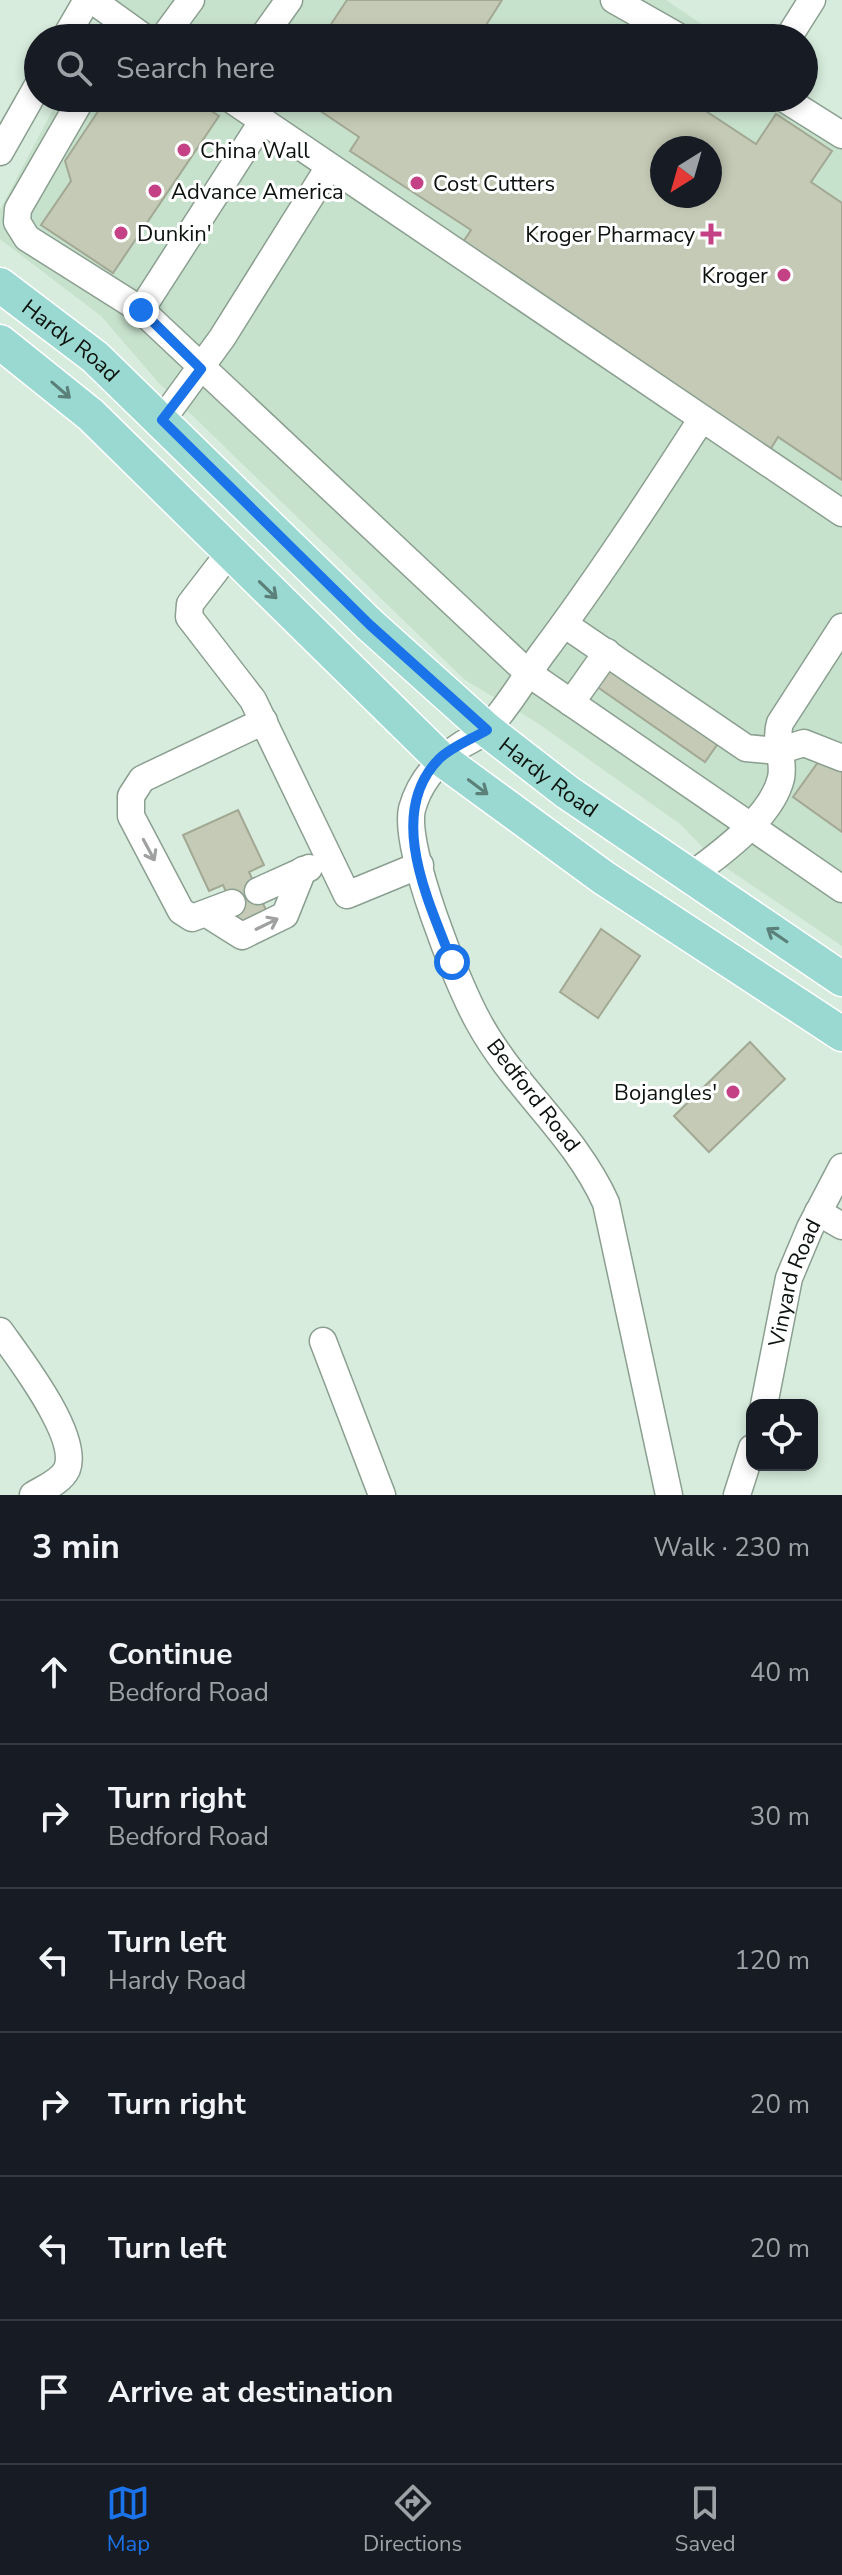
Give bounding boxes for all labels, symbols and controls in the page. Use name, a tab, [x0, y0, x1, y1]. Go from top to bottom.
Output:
search box	[24, 24, 818, 112]
icon: search	[52, 46, 96, 90]
text: Search here	[116, 48, 275, 89]
place label: China Wall	[200, 136, 310, 166]
north arrow	[650, 136, 722, 208]
marker: China Wall	[175, 141, 193, 159]
place label: Cost Cutters	[433, 169, 555, 199]
marker: Cost Cutters	[408, 174, 426, 192]
place label: Advance America	[171, 177, 344, 207]
marker: Advance America	[146, 182, 164, 200]
place label: Dunkin'	[137, 219, 212, 249]
place label: Kroger Pharmacy	[525, 220, 696, 250]
marker: Dunkin'	[112, 224, 130, 242]
marker: Kroger Pharmacy	[702, 225, 720, 243]
place label: Kroger	[702, 261, 768, 291]
marker: Kroger	[775, 266, 793, 284]
route end	[123, 292, 159, 328]
street label: Hardy Road	[15, 293, 126, 389]
one-way arrow	[51, 381, 71, 399]
one-way arrow	[258, 580, 277, 599]
street label: Hardy Road	[492, 731, 604, 825]
one-way arrow	[467, 779, 488, 796]
one-way arrow	[141, 837, 157, 861]
one-way arrow	[254, 916, 278, 931]
one-way arrow	[767, 927, 789, 944]
route start	[434, 944, 470, 980]
street label: Bedford Road	[480, 1033, 587, 1158]
place label: Bojangles'	[614, 1078, 717, 1108]
marker: Bojangles'	[724, 1083, 742, 1101]
street label: Vinyard Road	[762, 1214, 828, 1351]
map controls	[746, 1399, 818, 1471]
button: locate	[746, 1399, 818, 1471]
text: 3 min	[32, 1524, 120, 1570]
text: Walk · 230 m	[653, 1530, 810, 1565]
text: Continue	[108, 1634, 233, 1675]
icon: ahead	[32, 1650, 76, 1694]
text: 40 m	[750, 1655, 810, 1690]
text: Bedford Road	[108, 1675, 269, 1710]
text: Turn right	[108, 1778, 246, 1819]
icon: right	[32, 1794, 76, 1838]
text: 30 m	[750, 1799, 810, 1834]
text: Bedford Road	[108, 1819, 269, 1854]
text: Turn left	[108, 1922, 226, 1963]
icon: left	[32, 1938, 76, 1982]
text: 120 m	[734, 1943, 810, 1978]
text: Hardy Road	[108, 1963, 246, 1998]
icon: right	[32, 2082, 76, 2126]
text: Turn right	[108, 2084, 246, 2125]
text: 20 m	[750, 2087, 810, 2122]
icon: left	[32, 2226, 76, 2270]
text: Turn left	[108, 2228, 226, 2269]
text: 20 m	[750, 2231, 810, 2266]
icon: arrive	[32, 2370, 76, 2414]
text: Arrive at destination	[108, 2372, 393, 2413]
tab: Map	[106, 2481, 150, 2559]
tab: Directions	[363, 2481, 462, 2559]
tab: Saved	[675, 2481, 736, 2559]

